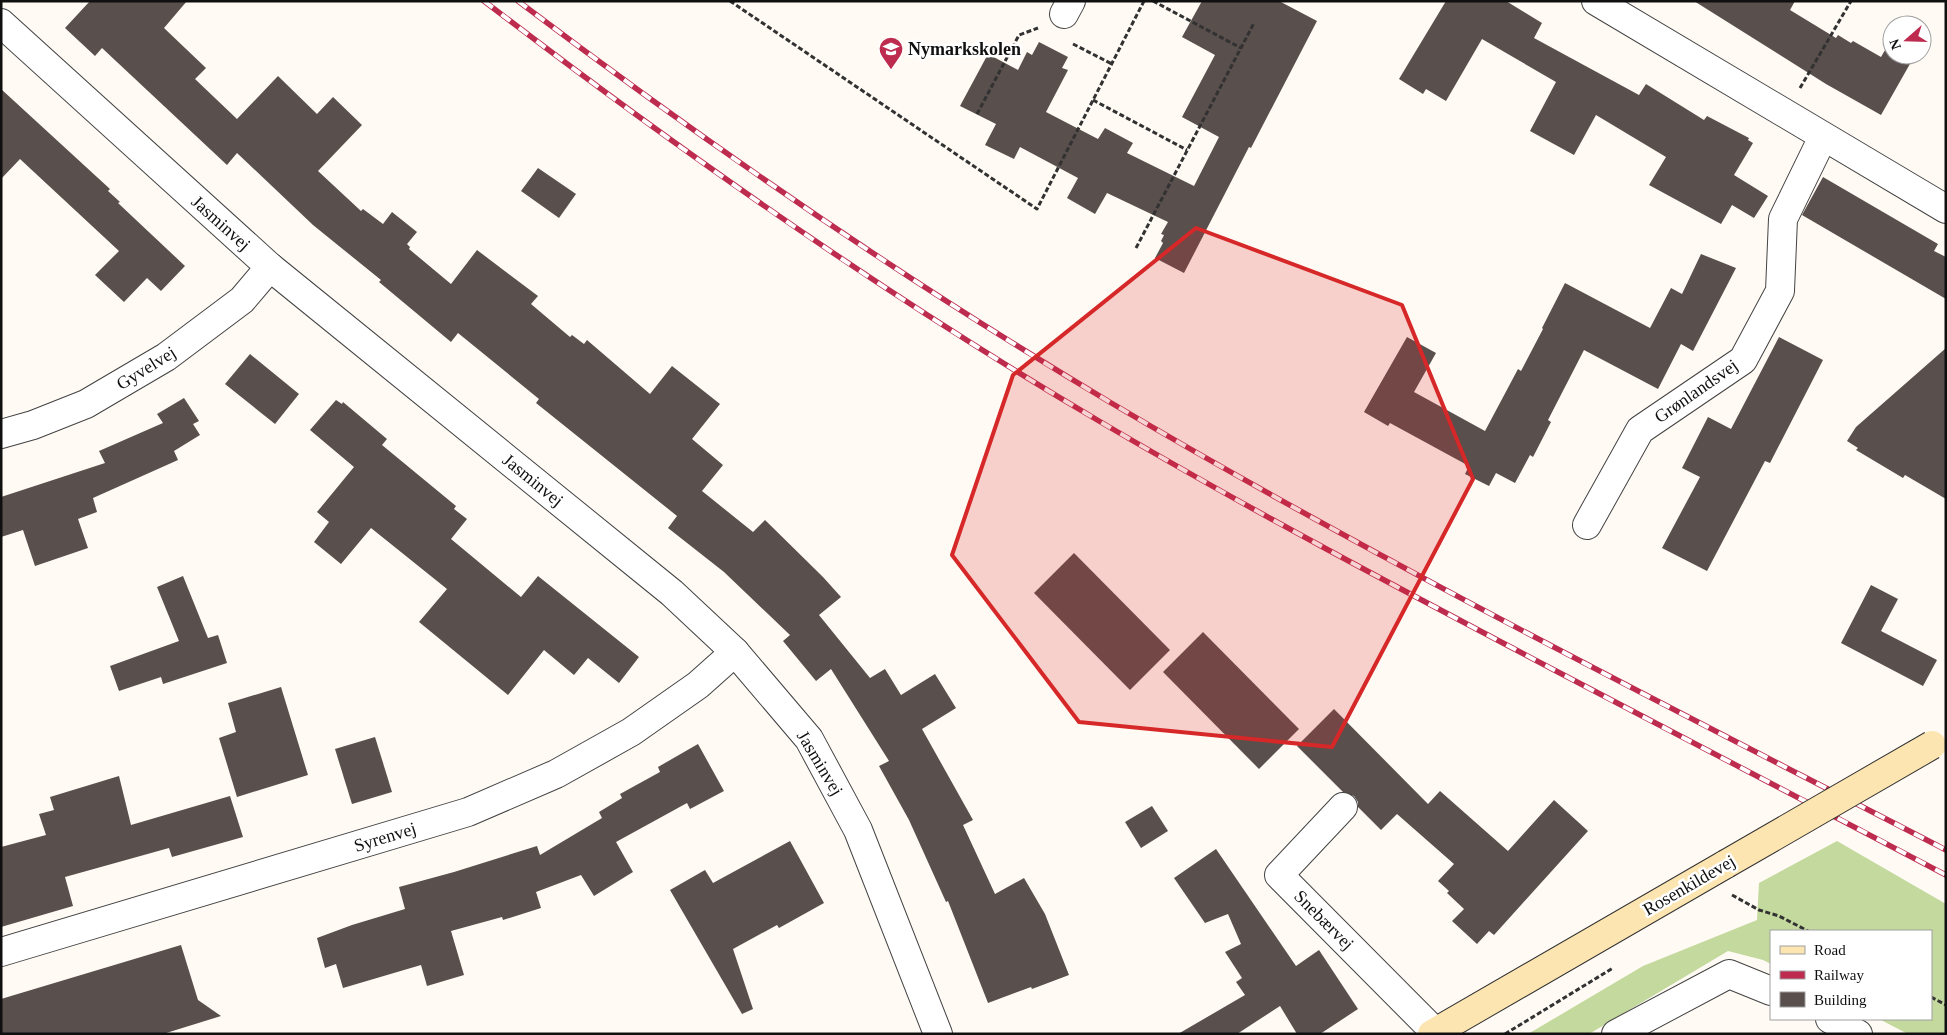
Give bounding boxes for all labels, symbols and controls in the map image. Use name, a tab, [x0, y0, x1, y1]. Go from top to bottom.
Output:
north arrow	[1882, 15, 1932, 65]
school or university icon: Nymarkskolen	[878, 36, 904, 70]
text: N	[1886, 37, 1904, 52]
place label: Nymarkskolen	[908, 39, 1021, 59]
street label: Jasminvej	[188, 191, 254, 255]
street label: Gyvelvej	[113, 342, 179, 394]
street label: Grønlandsvej	[1651, 355, 1741, 427]
street label: Jasminvej	[499, 450, 567, 510]
street label: Jasminvej	[793, 727, 847, 799]
street label: Syrenvej	[351, 818, 419, 856]
street label: Rosenkildevej	[1639, 851, 1739, 919]
street label: Snebærvej	[1290, 886, 1358, 954]
legend	[1770, 930, 1932, 1020]
text: Road	[1814, 942, 1846, 958]
text: Railway	[1814, 967, 1864, 983]
text: Building	[1814, 992, 1867, 1008]

